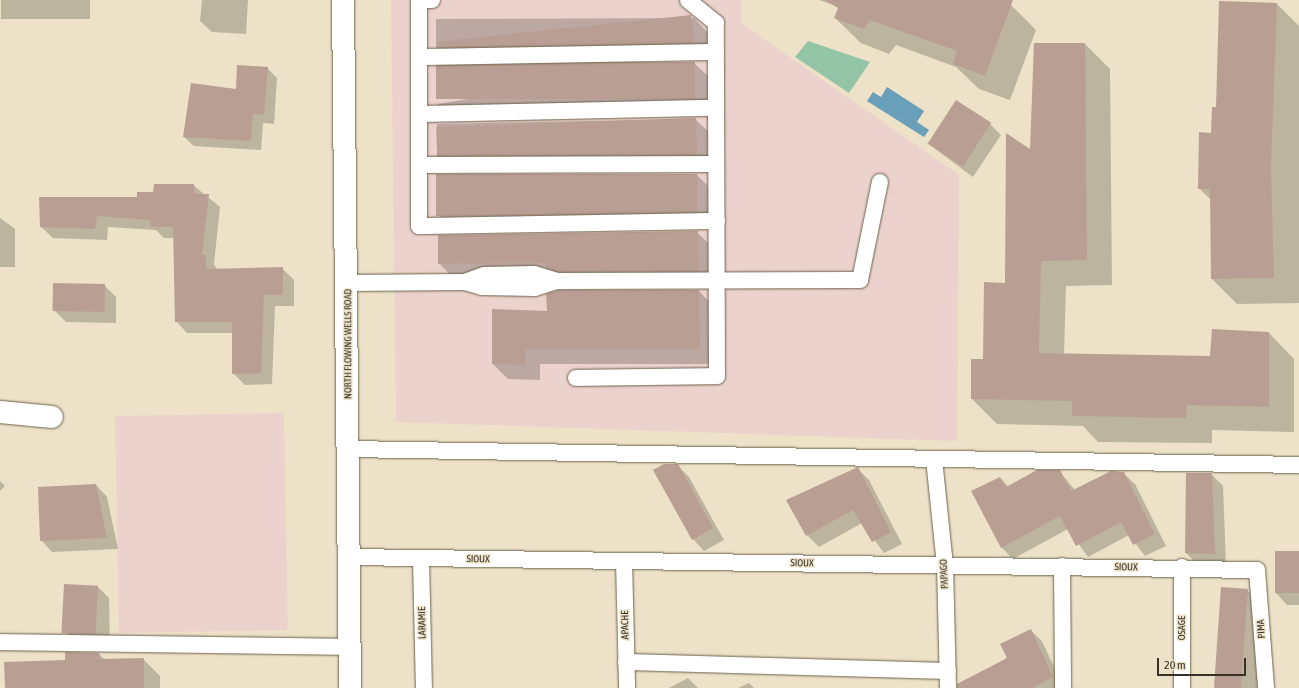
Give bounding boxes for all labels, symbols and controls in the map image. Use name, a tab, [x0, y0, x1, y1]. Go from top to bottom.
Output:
street label: NORTH FLOWING WELLS ROAD	[342, 289, 354, 399]
street label: SIOUX	[466, 553, 490, 565]
street label: SIOUX	[790, 557, 814, 569]
street label: PAPAGO	[937, 559, 951, 589]
street label: SIOUX	[1114, 561, 1138, 573]
street label: LARAMIE	[416, 607, 428, 639]
street label: APACHE	[619, 610, 631, 640]
street label: OSAGE	[1176, 616, 1188, 640]
street label: PIMA	[1254, 619, 1268, 639]
scale bar	[1159, 650, 1248, 676]
text: 20 m	[1164, 658, 1186, 672]

